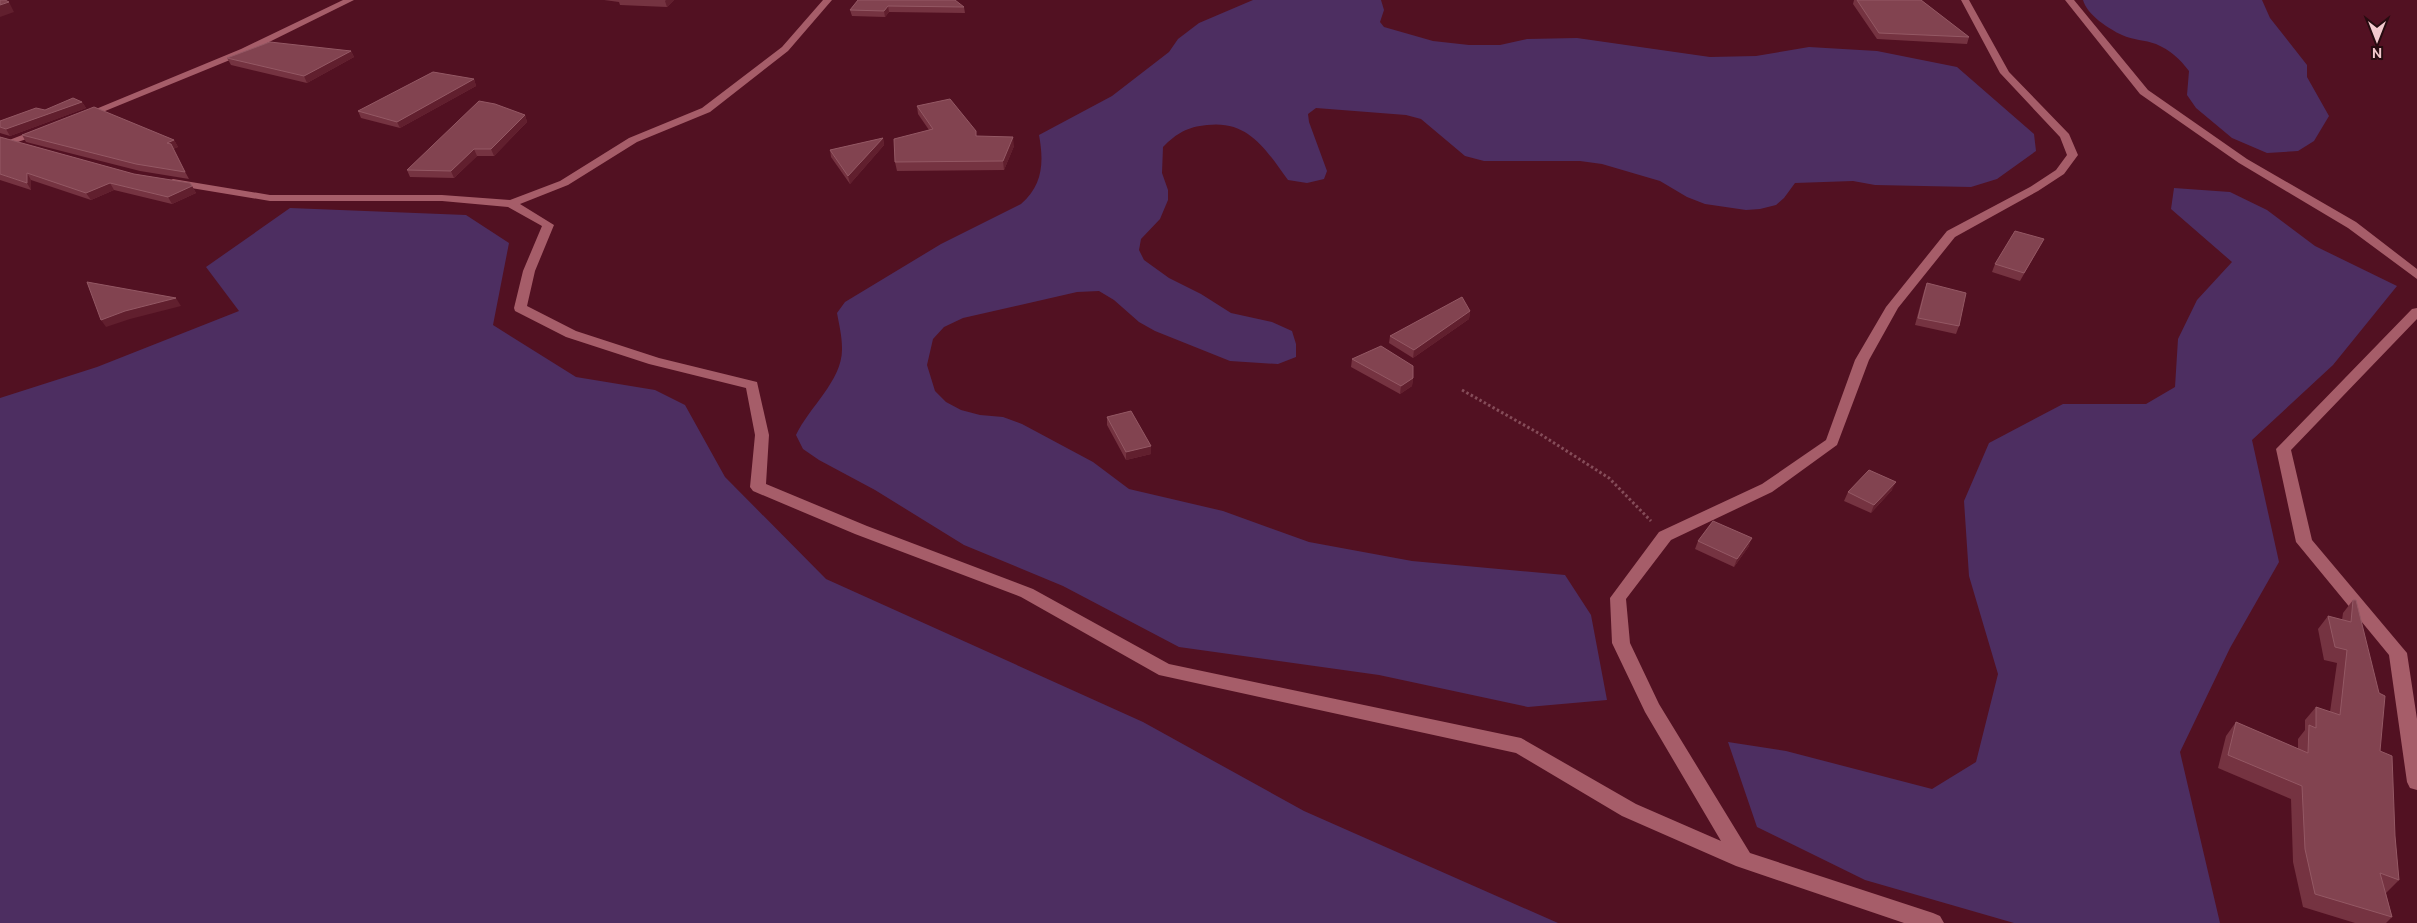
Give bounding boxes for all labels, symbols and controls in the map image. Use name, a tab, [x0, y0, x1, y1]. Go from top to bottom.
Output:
north arrow	[2352, 15, 2402, 65]
text: N	[2372, 45, 2382, 61]

